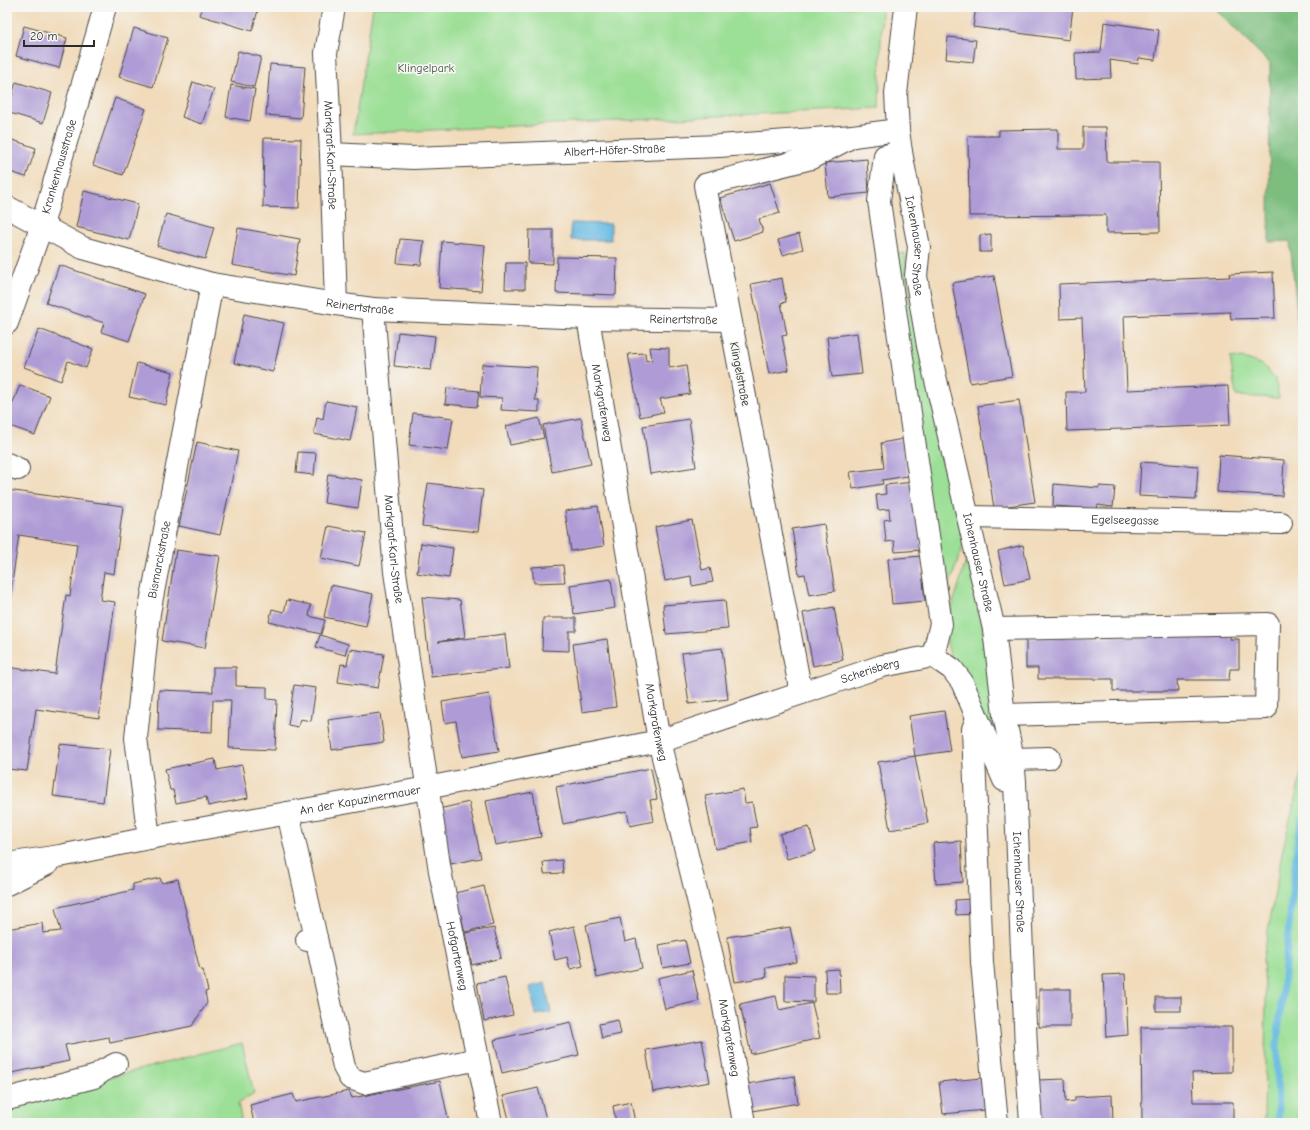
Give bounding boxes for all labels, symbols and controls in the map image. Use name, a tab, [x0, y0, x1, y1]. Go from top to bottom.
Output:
scale bar	[24, 22, 94, 48]
text: 20 m	[30, 29, 58, 43]
park label: Klingelpark	[398, 61, 455, 75]
street label: Markgraf-Karl-Straße	[321, 100, 340, 210]
street label: Krankenhausstraße	[39, 118, 79, 215]
street label: Albert-Höfer-Straße	[564, 141, 666, 159]
street label: Ichenhauser Straße	[902, 194, 926, 297]
street label: Reinertstraße	[325, 296, 394, 317]
street label: Reinertstraße	[649, 312, 718, 327]
street label: Klingelstraße	[727, 341, 753, 407]
street label: Markgrafenweg	[589, 363, 616, 443]
street label: Markgraf-Karl-Straße	[382, 494, 407, 604]
street label: Ichenhauser Straße	[960, 512, 997, 613]
street label: Egelseegasse	[1091, 512, 1159, 528]
street label: Bismarckstraße	[145, 519, 174, 600]
street label: Scherisberg	[839, 656, 900, 686]
street label: Markgrafenweg	[642, 682, 671, 763]
street label: An der Kapuzinermauer	[299, 782, 422, 818]
street label: Ichenhauser Straße	[1010, 831, 1028, 933]
street label: Hofgartenweg	[443, 920, 471, 992]
street label: Markgrafenweg	[716, 998, 743, 1078]

